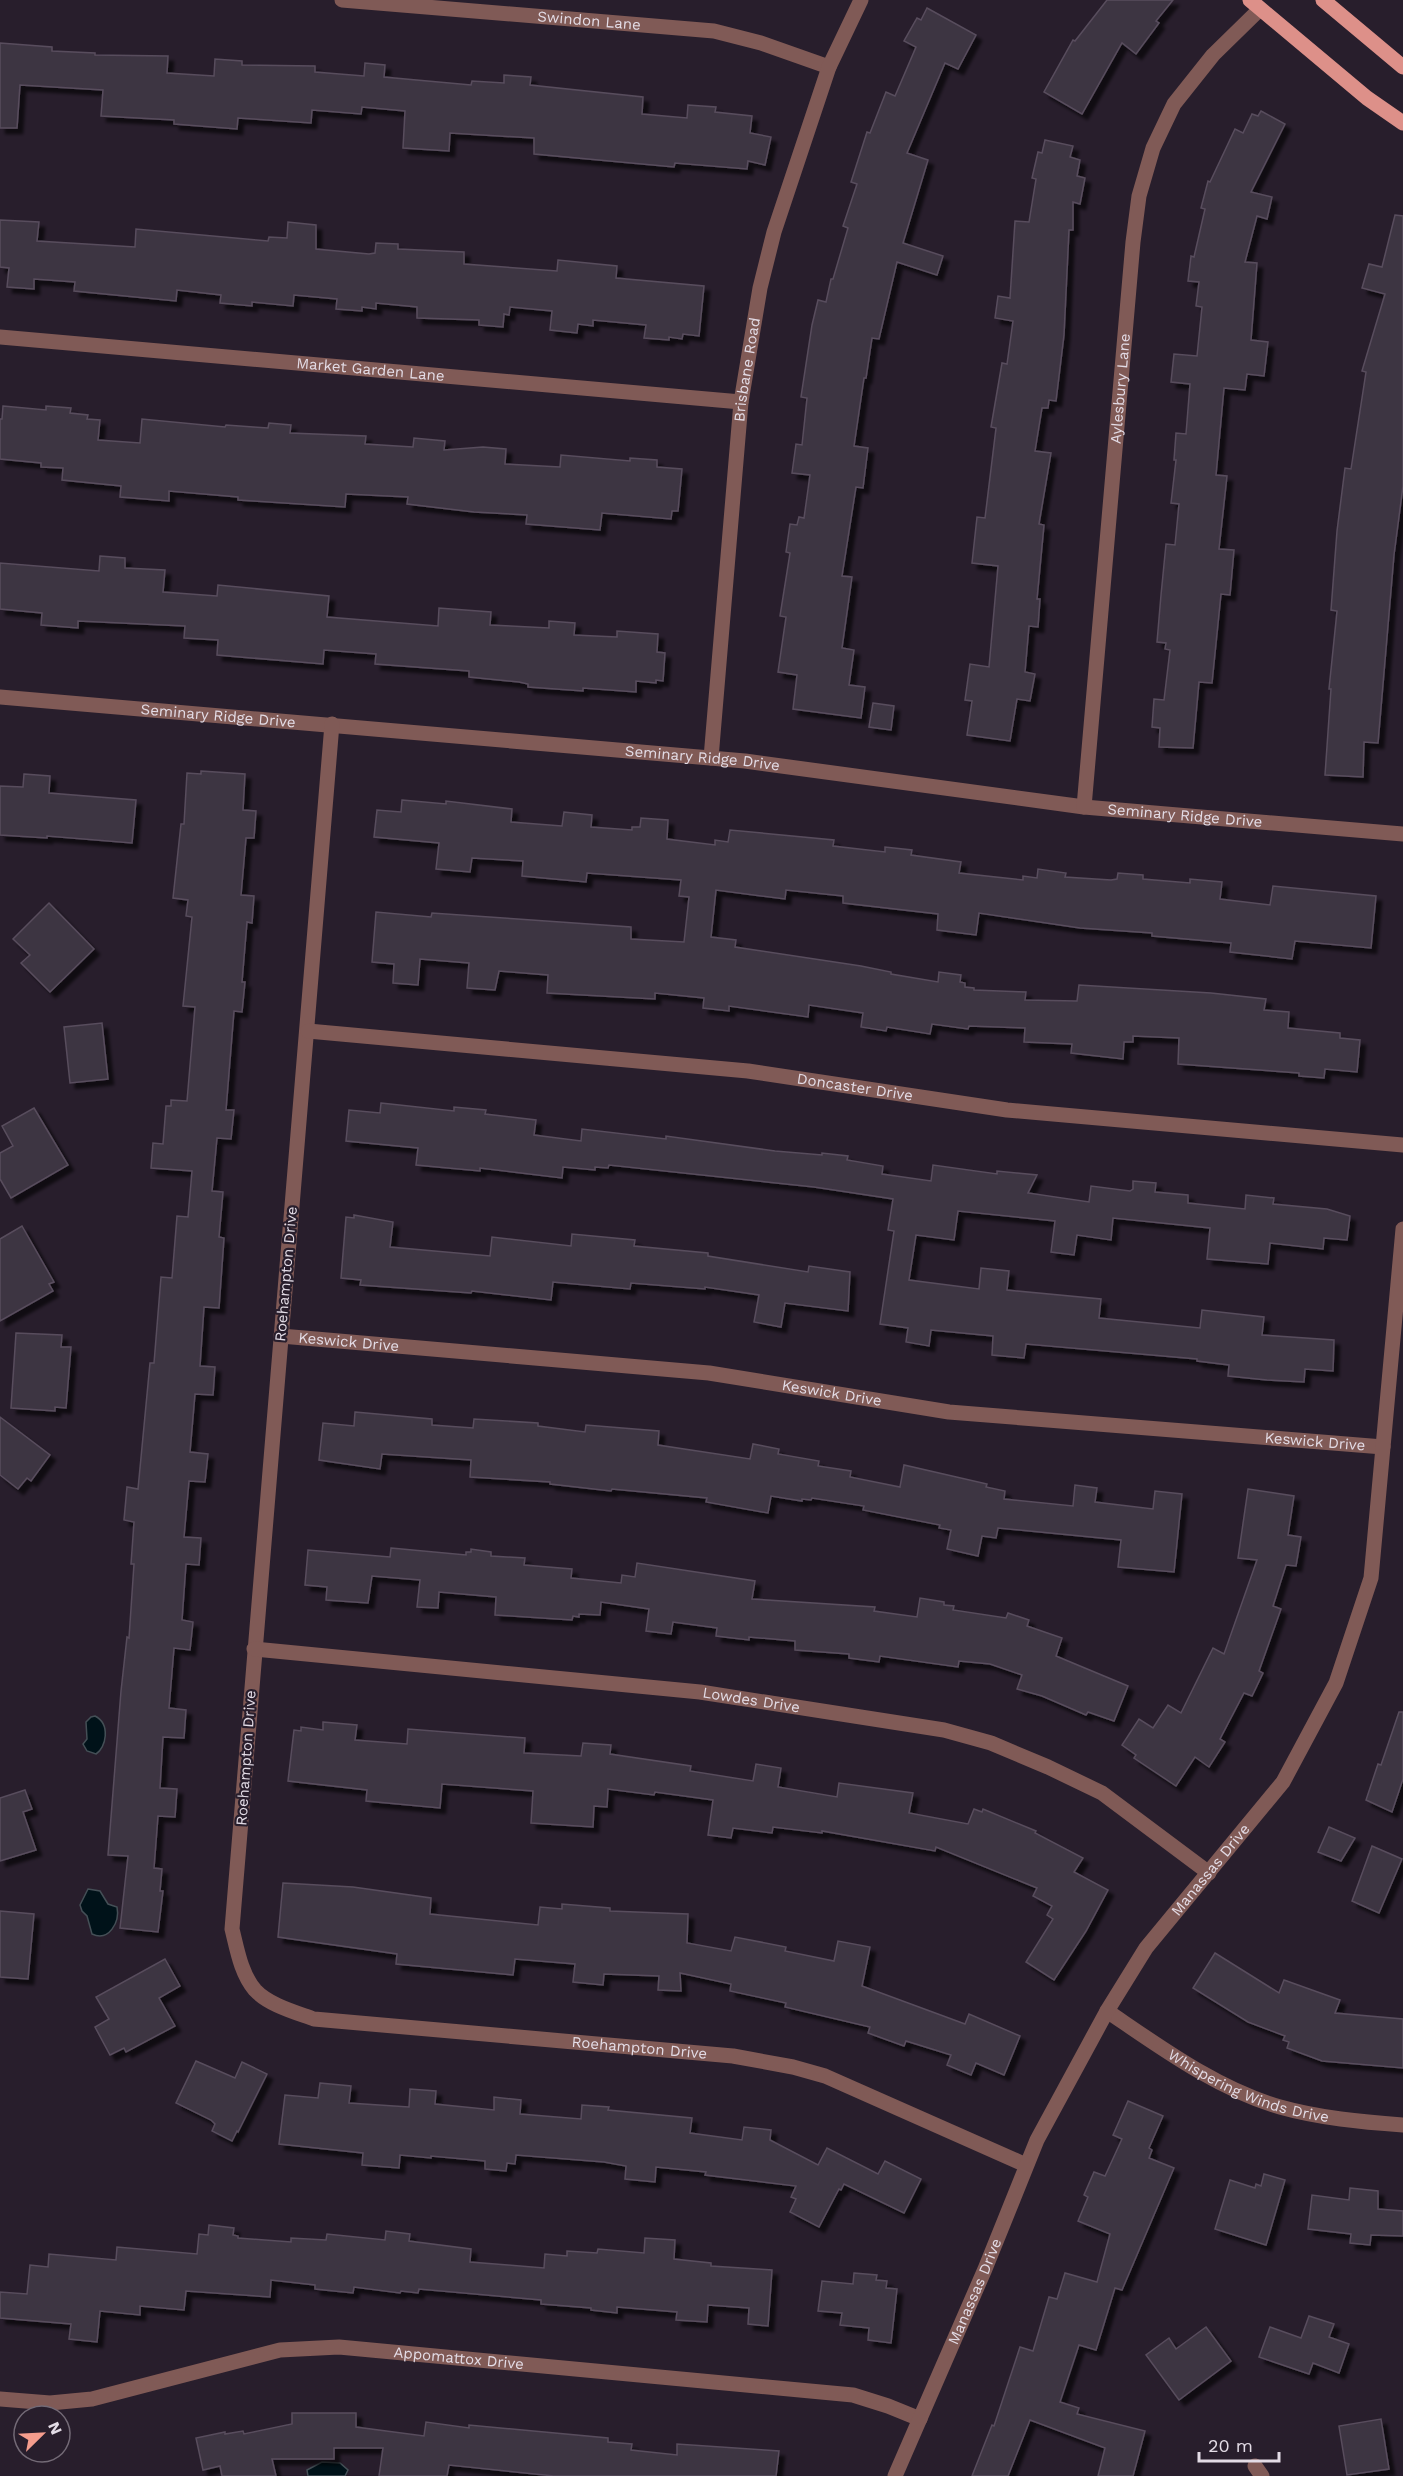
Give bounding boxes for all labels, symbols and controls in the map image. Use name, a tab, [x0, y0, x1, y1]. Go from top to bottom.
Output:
street label: Swindon Lane	[537, 7, 642, 34]
street label: Brisbane Road	[730, 316, 764, 423]
street label: Aylesbury Lane	[1107, 333, 1134, 445]
street label: Market Garden Lane	[296, 354, 445, 385]
street label: Seminary Ridge Drive	[140, 700, 296, 731]
street label: Seminary Ridge Drive	[624, 742, 781, 775]
street label: Seminary Ridge Drive	[1107, 800, 1263, 831]
street label: Doncaster Drive	[796, 1069, 914, 1105]
street label: Roehampton Drive	[271, 1206, 301, 1342]
street label: Keswick Drive	[298, 1329, 400, 1355]
street label: Keswick Drive	[781, 1376, 883, 1410]
street label: Keswick Drive	[1264, 1428, 1366, 1455]
street label: Lowdes Drive	[701, 1684, 801, 1716]
street label: Roehampton Drive	[232, 1690, 260, 1826]
street label: Manassas Drive	[1167, 1820, 1254, 1919]
street label: Roehampton Drive	[571, 2033, 708, 2063]
street label: Whispering Winds Drive	[1165, 2046, 1330, 2126]
street label: Manassas Drive	[944, 2236, 1005, 2347]
street label: Appomattox Drive	[393, 2343, 525, 2373]
north arrow	[12, 2404, 72, 2464]
text: N	[44, 2419, 66, 2437]
scale bar	[1199, 2425, 1278, 2463]
text: 20 m	[1208, 2435, 1253, 2456]

